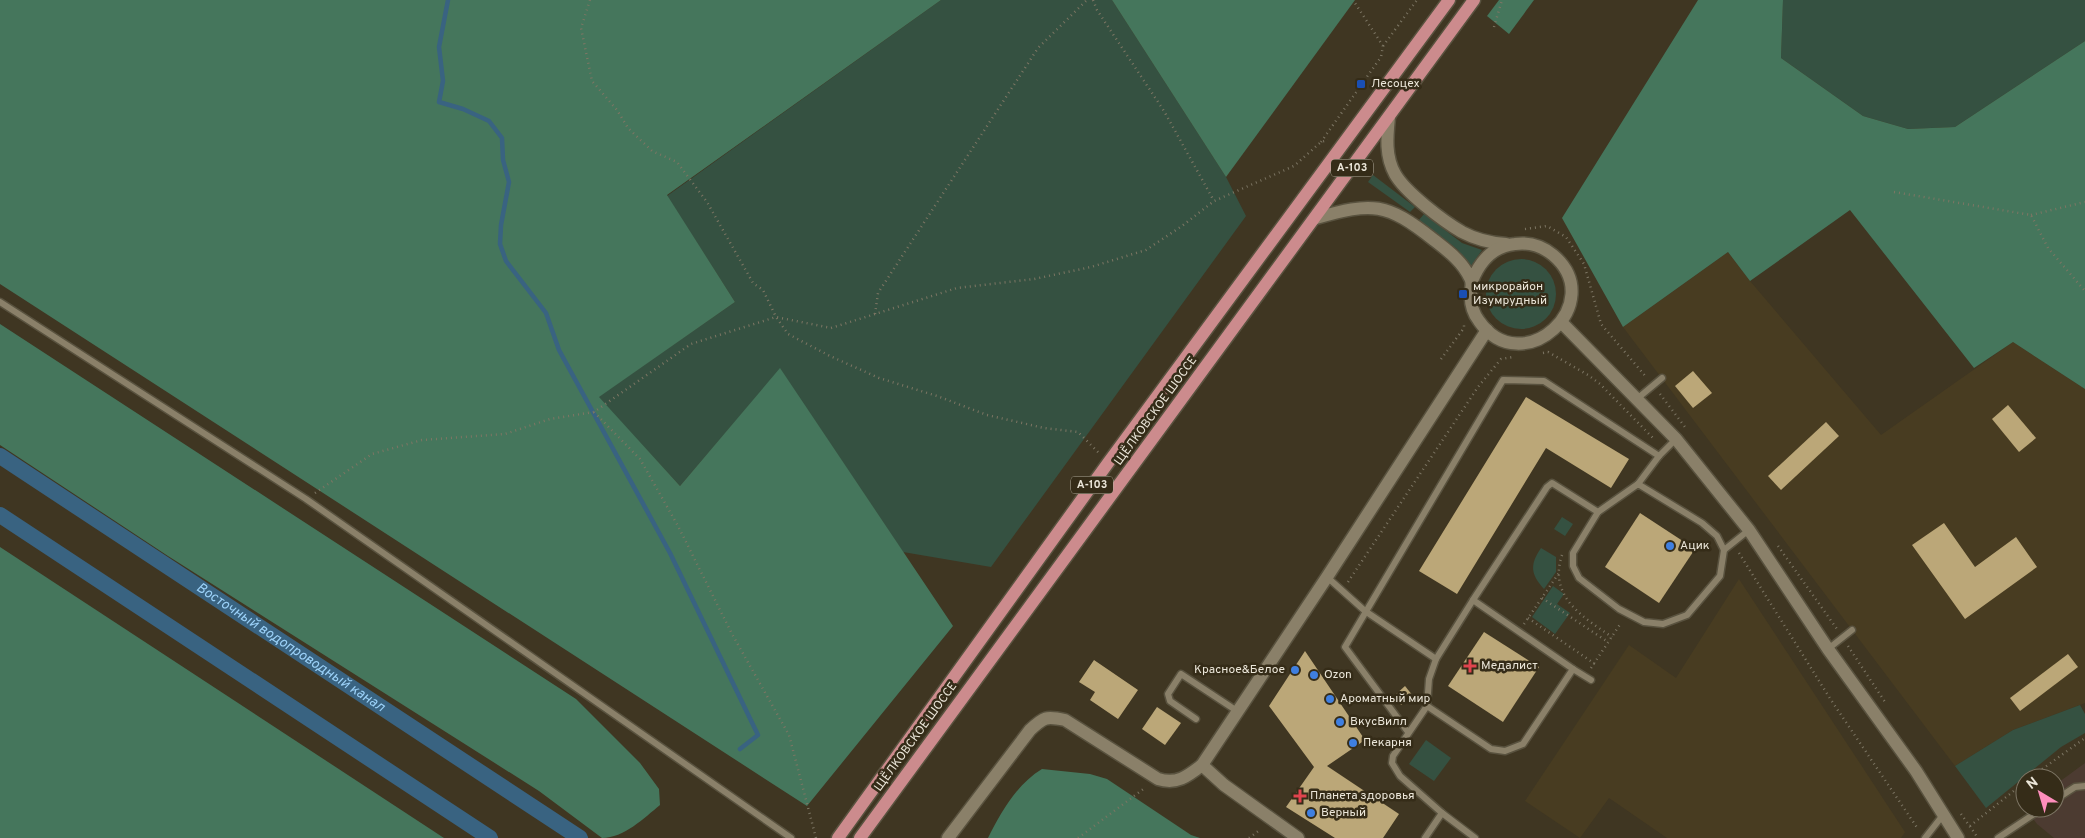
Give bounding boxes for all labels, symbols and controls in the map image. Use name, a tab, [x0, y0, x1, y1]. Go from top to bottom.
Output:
place label: Лесоцех	[1371, 76, 1420, 92]
marker: Лесоцех	[1355, 78, 1367, 90]
road number: А-103	[1331, 160, 1373, 177]
place label: микрорайон Изумрудный	[1473, 279, 1547, 309]
marker: микрорайон Изумрудный	[1457, 288, 1469, 300]
street label: ЩЁЛКОВСКОЕ ШОССЕ	[1111, 353, 1201, 469]
road number: А-103	[1071, 476, 1113, 494]
place label: Ацик	[1680, 538, 1710, 554]
marker: Ацик	[1664, 540, 1676, 552]
water label: Восточный водопроводный канал	[193, 579, 389, 716]
place label: Медалист	[1481, 658, 1538, 674]
marker: Медалист	[1463, 659, 1477, 673]
place label: Красное&Белое	[1194, 662, 1285, 678]
marker: Красное&Белое	[1289, 664, 1301, 676]
place label: Ozon	[1324, 667, 1352, 683]
marker: Ozon	[1308, 669, 1320, 681]
street label: ЩЁЛКОВСКОЕ ШОССЕ	[871, 679, 961, 795]
place label: Ароматный мир	[1340, 691, 1431, 707]
marker: Ароматный мир	[1324, 693, 1336, 705]
place label: ВкусВилл	[1350, 714, 1407, 730]
marker: ВкусВилл	[1334, 716, 1346, 728]
place label: Пекарня	[1363, 735, 1412, 751]
marker: Пекарня	[1347, 737, 1359, 749]
north arrow	[2015, 768, 2065, 818]
text: N	[2024, 774, 2042, 794]
place label: Планета здоровья	[1310, 788, 1415, 804]
marker: Планета здоровья	[1294, 790, 1306, 802]
place label: Верный	[1321, 805, 1366, 821]
marker: Верный	[1305, 807, 1317, 819]

